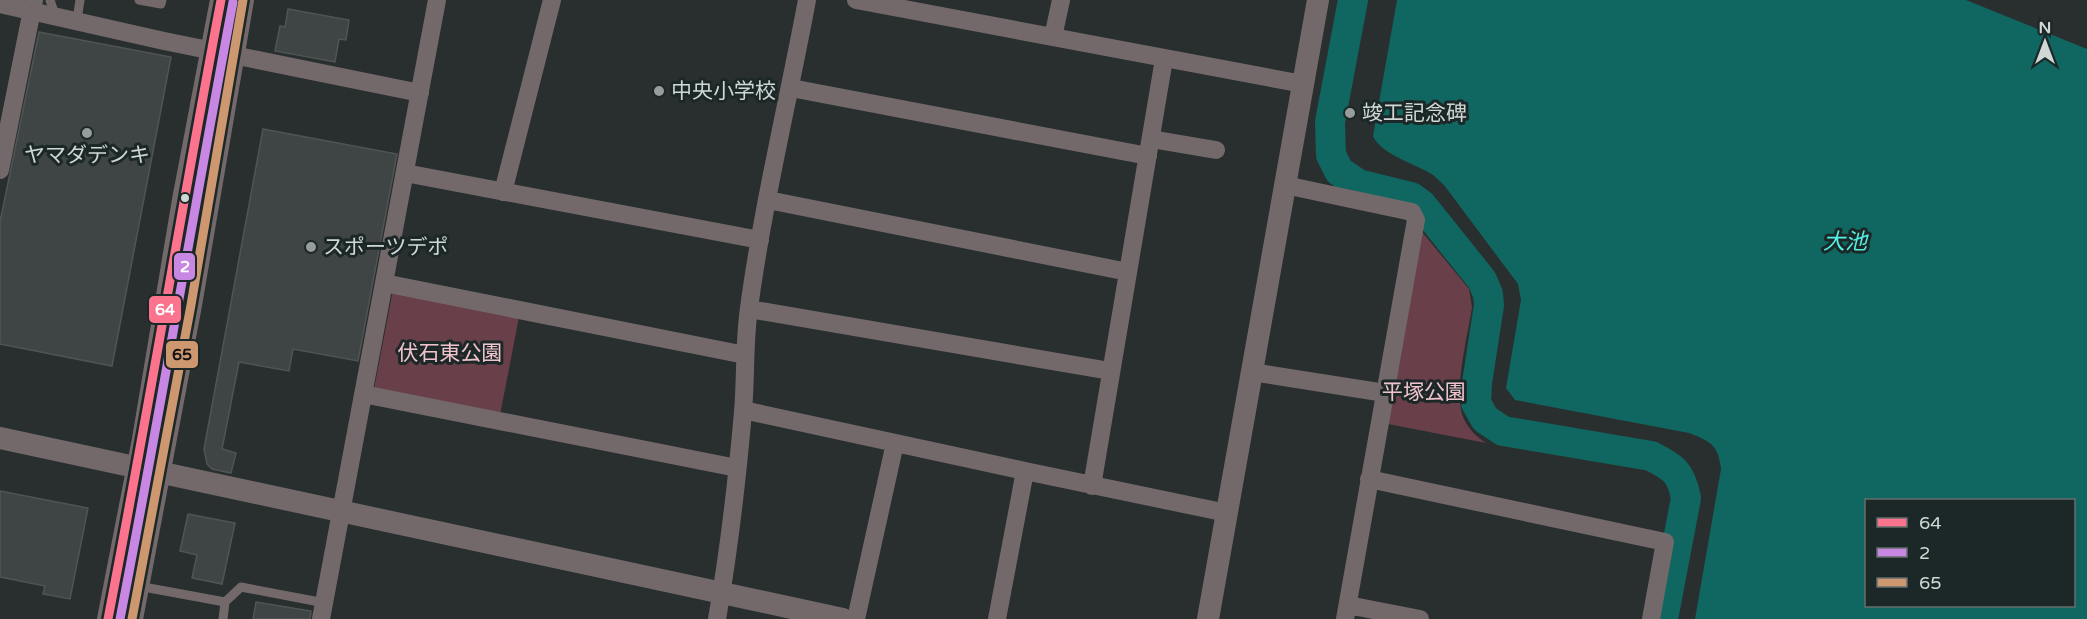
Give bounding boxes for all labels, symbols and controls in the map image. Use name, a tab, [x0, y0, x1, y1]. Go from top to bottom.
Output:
north arrow	[2015, 12, 2075, 72]
text: N	[2039, 18, 2051, 38]
place label: 中央小学校	[671, 79, 776, 104]
marker: 中央小学校	[652, 84, 666, 98]
place label: 竣工記念碑	[1362, 101, 1467, 126]
marker: 竣工記念碑	[1343, 106, 1357, 120]
marker: ヤマダデンキ	[80, 126, 94, 140]
place label: ヤマダデンキ	[24, 143, 150, 168]
unlabelled marker	[179, 192, 191, 204]
water label: 大池	[1823, 229, 1869, 255]
place label: スポーツデポ	[323, 235, 449, 260]
marker: スポーツデポ	[304, 240, 318, 254]
line badge: 2	[173, 252, 196, 281]
text: 2	[180, 257, 190, 277]
line badge: 64	[148, 295, 182, 324]
text: 64	[155, 300, 175, 320]
line badge: 65	[165, 340, 199, 369]
park label: 伏石東公園	[398, 341, 503, 366]
text: 65	[172, 345, 192, 365]
park label: 平塚公園	[1382, 380, 1466, 405]
legend	[1865, 499, 2075, 607]
text: 64	[1919, 512, 1942, 534]
text: 2	[1919, 542, 1930, 564]
text: 65	[1919, 572, 1942, 594]

